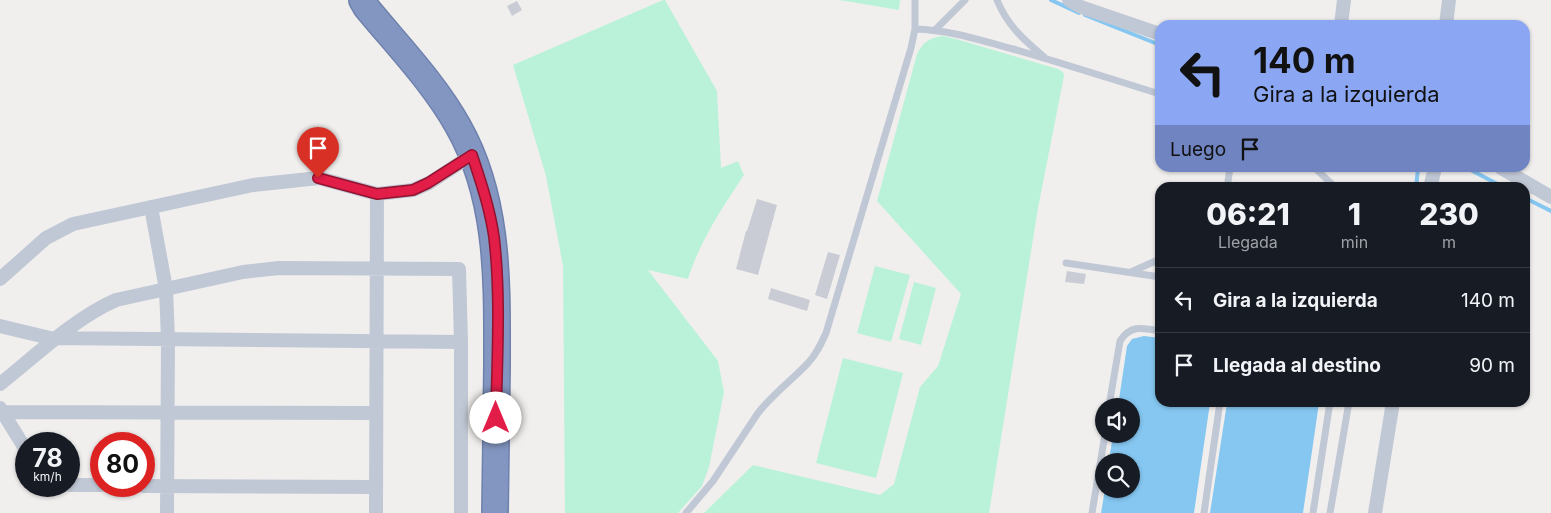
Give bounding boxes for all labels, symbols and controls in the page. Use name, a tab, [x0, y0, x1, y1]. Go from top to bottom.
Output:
text: 140 m	[1253, 39, 1356, 81]
icon: left	[1170, 40, 1235, 105]
text: Gira a la izquierda	[1253, 81, 1440, 107]
pin	[297, 127, 339, 178]
icon: arrive	[304, 134, 332, 162]
icon: arrive	[1236, 135, 1264, 163]
text: Luego	[1170, 138, 1226, 161]
text: 06:21	[1206, 196, 1290, 232]
text: 1	[1348, 196, 1361, 232]
text: 230	[1419, 196, 1479, 232]
text: Llegada	[1218, 232, 1278, 252]
text: min	[1341, 232, 1368, 252]
text: m	[1442, 232, 1456, 252]
icon: left	[1170, 286, 1198, 314]
text: Gira a la izquierda	[1213, 289, 1378, 312]
text: 140 m	[1461, 289, 1515, 312]
icon: arrive	[1170, 351, 1198, 379]
text: Llegada al destino	[1213, 354, 1381, 377]
text: 90 m	[1469, 354, 1515, 377]
position arrow	[469, 391, 521, 443]
map controls	[1095, 398, 1140, 498]
button: sound	[1095, 398, 1140, 443]
speed limit sign: 80	[90, 432, 155, 497]
text: 78	[32, 443, 63, 473]
button: search	[1095, 453, 1140, 498]
text: km/h	[33, 469, 62, 484]

